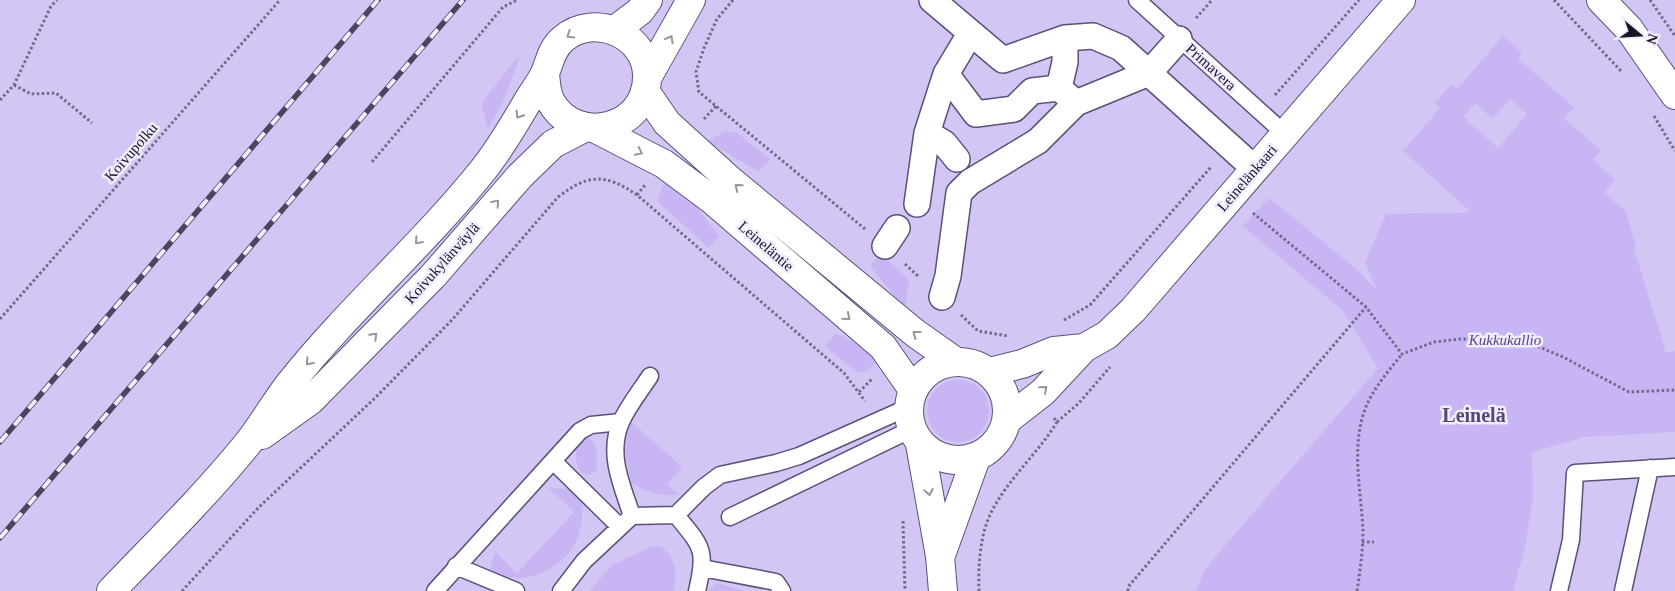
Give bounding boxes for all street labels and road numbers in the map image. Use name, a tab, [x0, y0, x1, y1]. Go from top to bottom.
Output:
street label: Primavera	[1183, 40, 1240, 94]
street label: Koivupolku	[101, 119, 161, 184]
street label: Leinelänkaari	[1214, 142, 1280, 214]
street label: Leineläntie	[735, 218, 797, 274]
street label: Koivukylänväylä	[401, 219, 483, 307]

